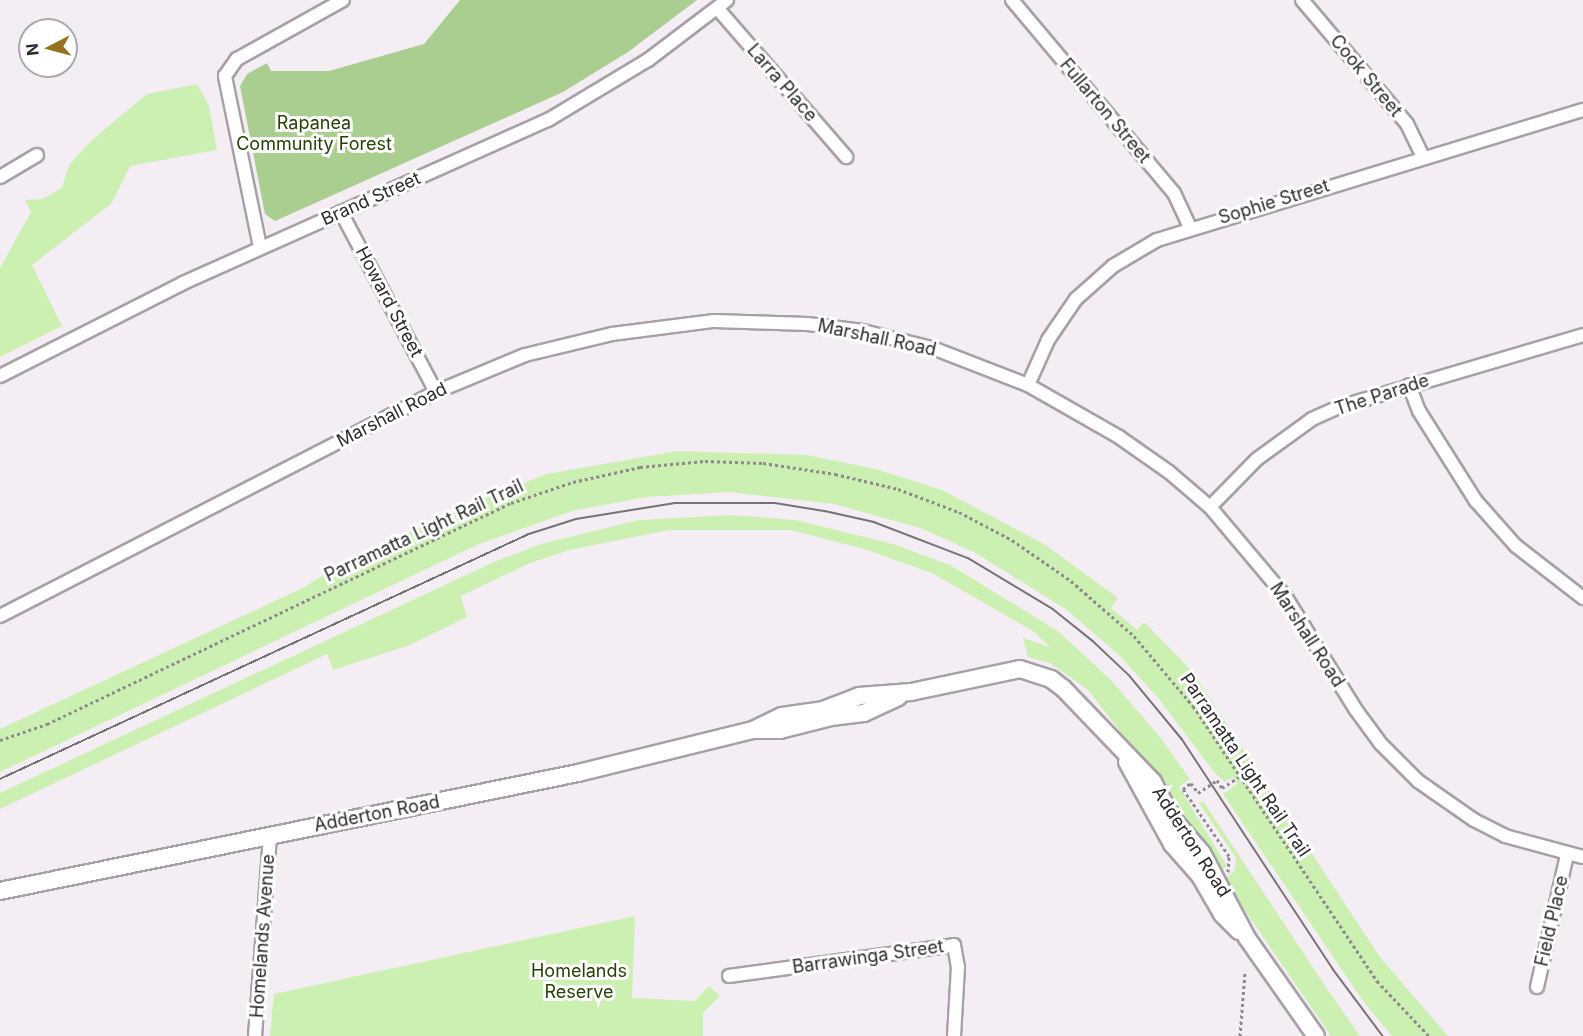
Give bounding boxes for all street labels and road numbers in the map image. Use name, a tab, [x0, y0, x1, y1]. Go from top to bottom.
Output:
street label: Cook Street	[1325, 31, 1407, 121]
street label: Larra Place	[742, 40, 822, 126]
street label: Fullarton Street	[1055, 54, 1155, 168]
street label: Brand Street	[318, 168, 424, 230]
street label: Sophie Street	[1216, 175, 1332, 229]
street label: Howard Street	[351, 243, 427, 361]
street label: Marshall Road	[816, 315, 938, 361]
street label: The Parade	[1332, 370, 1432, 420]
street label: Marshall Road	[333, 378, 451, 452]
street label: Parramatta Light Rail Trail	[321, 475, 527, 587]
street label: Marshall Road	[1265, 579, 1349, 691]
street label: Parramatta Light Rail Trail	[1175, 669, 1315, 861]
street label: Adderton Road	[1147, 783, 1235, 901]
street label: Adderton Road	[312, 791, 442, 837]
street label: Homelands Avenue	[246, 853, 280, 1019]
street label: Field Place	[1531, 873, 1573, 969]
street label: Barrawinga Street	[791, 936, 945, 978]

